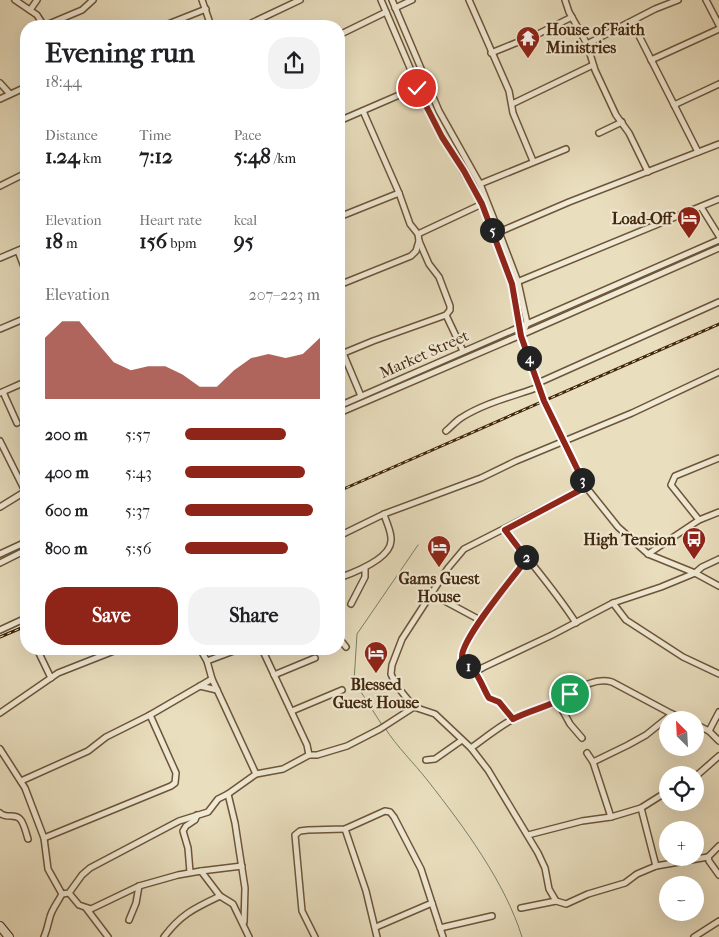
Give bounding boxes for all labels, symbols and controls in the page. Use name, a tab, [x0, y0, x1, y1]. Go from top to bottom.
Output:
place label: House of Faith Ministries	[545, 20, 646, 57]
temple icon: House of Faith Ministries	[515, 25, 541, 59]
text: Evening run	[45, 36, 195, 69]
button: share	[268, 37, 320, 89]
pin	[396, 67, 438, 109]
text: 18:44	[45, 72, 82, 91]
icon: check	[403, 74, 431, 102]
text: Distance	[45, 127, 98, 144]
text: Time	[139, 127, 171, 144]
text: Pace	[234, 127, 262, 144]
text: 1.24	[45, 144, 80, 168]
text: 7:12	[139, 144, 173, 168]
text: 5:48	[234, 144, 271, 168]
text: km	[80, 150, 102, 167]
text: /km	[271, 150, 296, 167]
hotel icon: Load-Off	[676, 205, 702, 239]
place label: Load-Off	[612, 209, 677, 228]
text: Elevation	[45, 212, 102, 229]
text: Heart rate	[139, 212, 202, 229]
text: kcal	[234, 212, 257, 229]
pin: 5	[480, 218, 504, 242]
text: 5	[489, 222, 496, 239]
text: 18	[45, 229, 63, 253]
text: 156	[139, 229, 167, 253]
text: 95	[234, 229, 254, 253]
text: m	[63, 235, 78, 252]
text: bpm	[167, 235, 197, 252]
text: Elevation	[45, 285, 110, 304]
text: 207–223 m	[249, 285, 320, 304]
street label: Market Street	[376, 326, 472, 382]
pin: 4	[516, 346, 542, 370]
text: 4	[525, 350, 534, 367]
text: 200 m	[45, 425, 88, 444]
text: 5:57	[125, 425, 150, 444]
text: 400 m	[45, 463, 89, 482]
text: 5:43	[125, 463, 152, 482]
pin: 3	[570, 468, 594, 492]
text: 3	[580, 472, 585, 489]
text: 600 m	[45, 501, 88, 520]
text: 5:37	[125, 501, 150, 520]
bus stop icon: High Tension	[681, 526, 707, 560]
place label: High Tension	[583, 530, 677, 550]
hotel icon: Gams Guest House	[426, 534, 452, 568]
text: 800 m	[45, 539, 87, 558]
text: 5:56	[125, 539, 151, 558]
pin: 2	[514, 544, 538, 570]
text: 2	[523, 549, 530, 566]
place label: Gams Guest House	[398, 569, 480, 606]
button: Save	[45, 587, 178, 645]
button: Share	[188, 587, 320, 645]
hotel icon: Blessed Guest House	[363, 640, 389, 674]
pin: 1	[456, 654, 480, 678]
text: 1	[466, 658, 471, 675]
pin	[549, 673, 591, 715]
place label: Blessed Guest House	[333, 675, 419, 712]
icon: arrive	[556, 680, 584, 708]
north arrow	[659, 711, 704, 756]
map controls	[659, 711, 704, 921]
button: locate	[659, 766, 704, 811]
button: +	[659, 821, 704, 866]
button: −	[659, 876, 704, 921]

